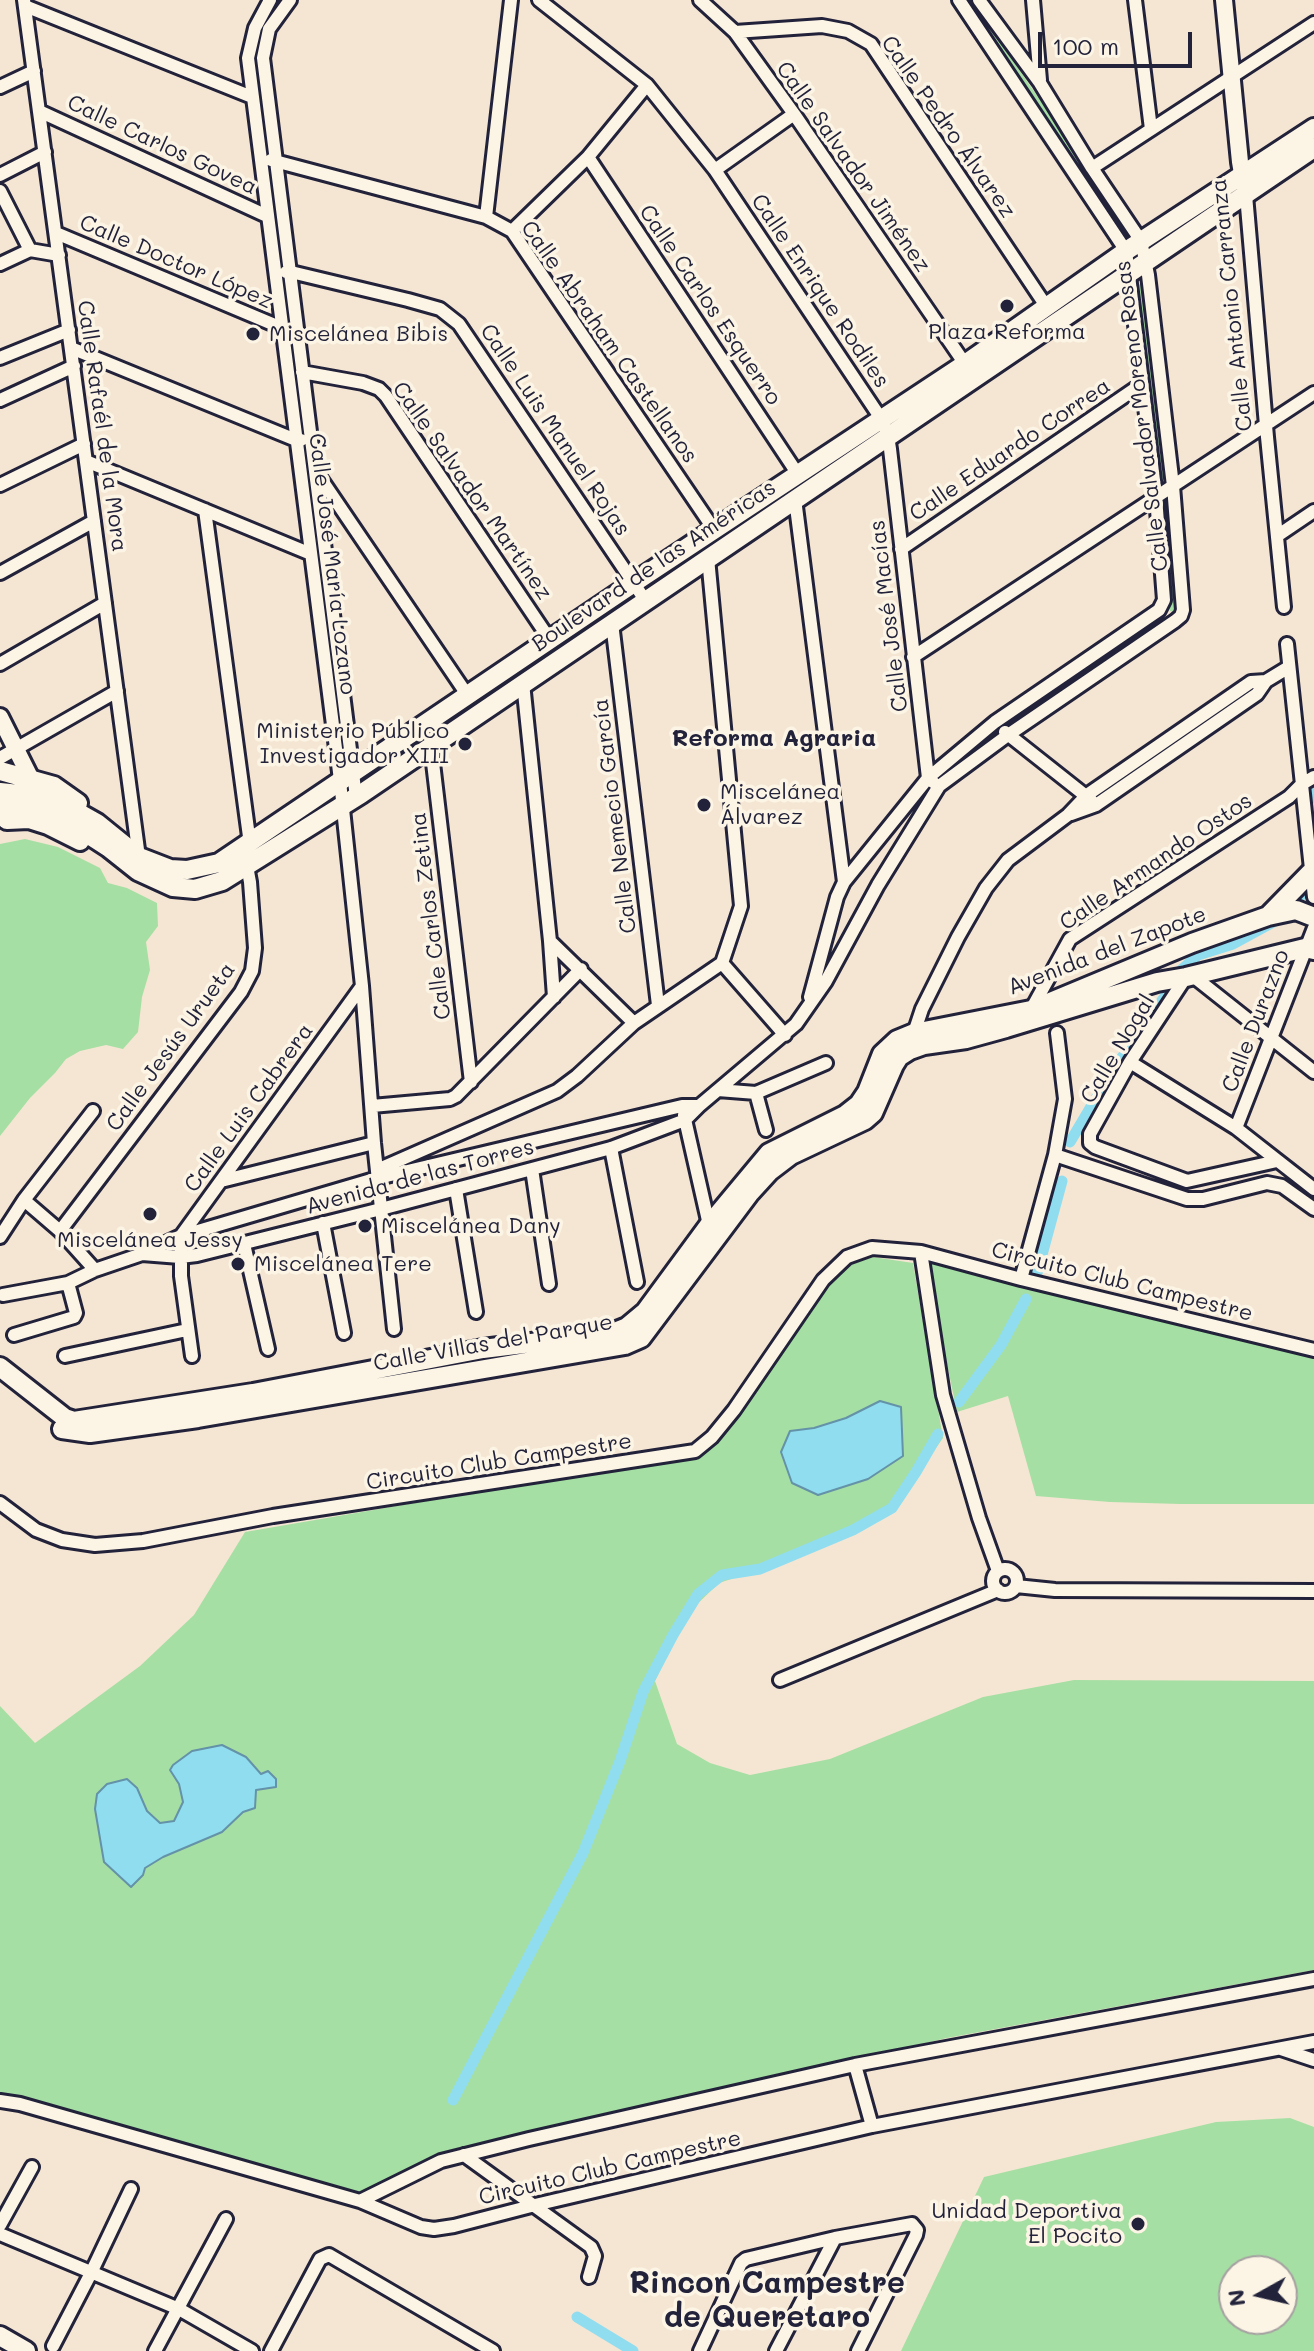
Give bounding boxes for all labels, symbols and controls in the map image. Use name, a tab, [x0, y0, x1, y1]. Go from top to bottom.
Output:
scale bar	[1042, 16, 1196, 66]
text: 100 m	[1052, 30, 1119, 61]
street label: Calle Pedro Álvarez	[875, 31, 1021, 223]
street label: Calle Salvador Jiménez	[770, 57, 936, 277]
street label: Calle Carlos Govea	[63, 89, 261, 201]
street label: Calle Antonio Carranza	[1206, 178, 1258, 432]
street label: Calle Enrique Rodiles	[745, 189, 895, 393]
street label: Calle Carlos Esquerro	[633, 200, 787, 410]
street label: Calle Doctor López	[76, 209, 276, 315]
street label: Calle Abraham Castellanos	[515, 216, 703, 468]
street label: Calle Salvador Moreno Rosas	[1110, 259, 1174, 573]
marker: Plaza Reforma	[998, 297, 1016, 315]
street label: Calle Rafaél de la Mora	[71, 299, 133, 553]
street label: Calle Luis Manuel Rojas	[474, 319, 636, 541]
place label: Plaza Reforma	[928, 319, 1086, 345]
place label: Miscelánea Bibis	[269, 321, 448, 347]
marker: Miscelánea Bibis	[244, 325, 262, 343]
street label: Calle Eduardo Correa	[905, 373, 1115, 527]
street label: Calle Salvador Martínez	[387, 377, 557, 605]
street label: Calle José María Lozano	[303, 432, 361, 696]
street label: Boulevard de las Américas	[527, 474, 781, 658]
street label: Calle José Macías	[864, 519, 914, 713]
street label: Calle Nemecio García	[587, 697, 643, 935]
place label: Ministerio Público Investigador XIII	[256, 718, 449, 770]
district label: Reforma Agraria	[672, 725, 876, 753]
marker: Ministerio Público Investigador XIII	[456, 735, 474, 753]
place label: Miscelánea Álvarez	[720, 779, 840, 830]
street label: Calle Armando Ostos	[1055, 788, 1257, 936]
marker: Miscelánea Álvarez	[695, 796, 713, 814]
street label: Calle Carlos Zetina	[405, 811, 457, 1021]
street label: Avenida del Zapote	[1004, 901, 1210, 1001]
street label: Calle Durazno	[1217, 946, 1295, 1096]
street label: Calle Jesús Urueta	[101, 958, 241, 1136]
street label: Calle Nogal	[1075, 990, 1161, 1108]
street label: Calle Luis Cabrera	[179, 1019, 319, 1197]
street label: Avenida de las Torres	[303, 1134, 537, 1220]
marker: Miscelánea Jessy	[141, 1205, 159, 1223]
place label: Miscelánea Dany	[381, 1213, 561, 1239]
marker: Miscelánea Dany	[356, 1217, 374, 1235]
place label: Miscelánea Jessy	[57, 1227, 243, 1253]
street label: Circuito Club Campestre	[989, 1237, 1255, 1327]
place label: Miscelánea Tere	[254, 1251, 432, 1277]
marker: Miscelánea Tere	[229, 1255, 247, 1273]
street label: Calle Villas del Parque	[371, 1309, 615, 1377]
street label: Circuito Club Campestre	[364, 1428, 634, 1496]
street label: Circuito Club Campestre	[476, 2125, 744, 2211]
place label: Unidad Deportiva El Pocito	[932, 2198, 1122, 2250]
marker: Unidad Deportiva El Pocito	[1129, 2215, 1147, 2233]
north arrow	[1218, 2255, 1298, 2335]
district label: Rincon Campestre de Queretaro	[629, 2266, 905, 2336]
text: N	[1220, 2288, 1251, 2308]

